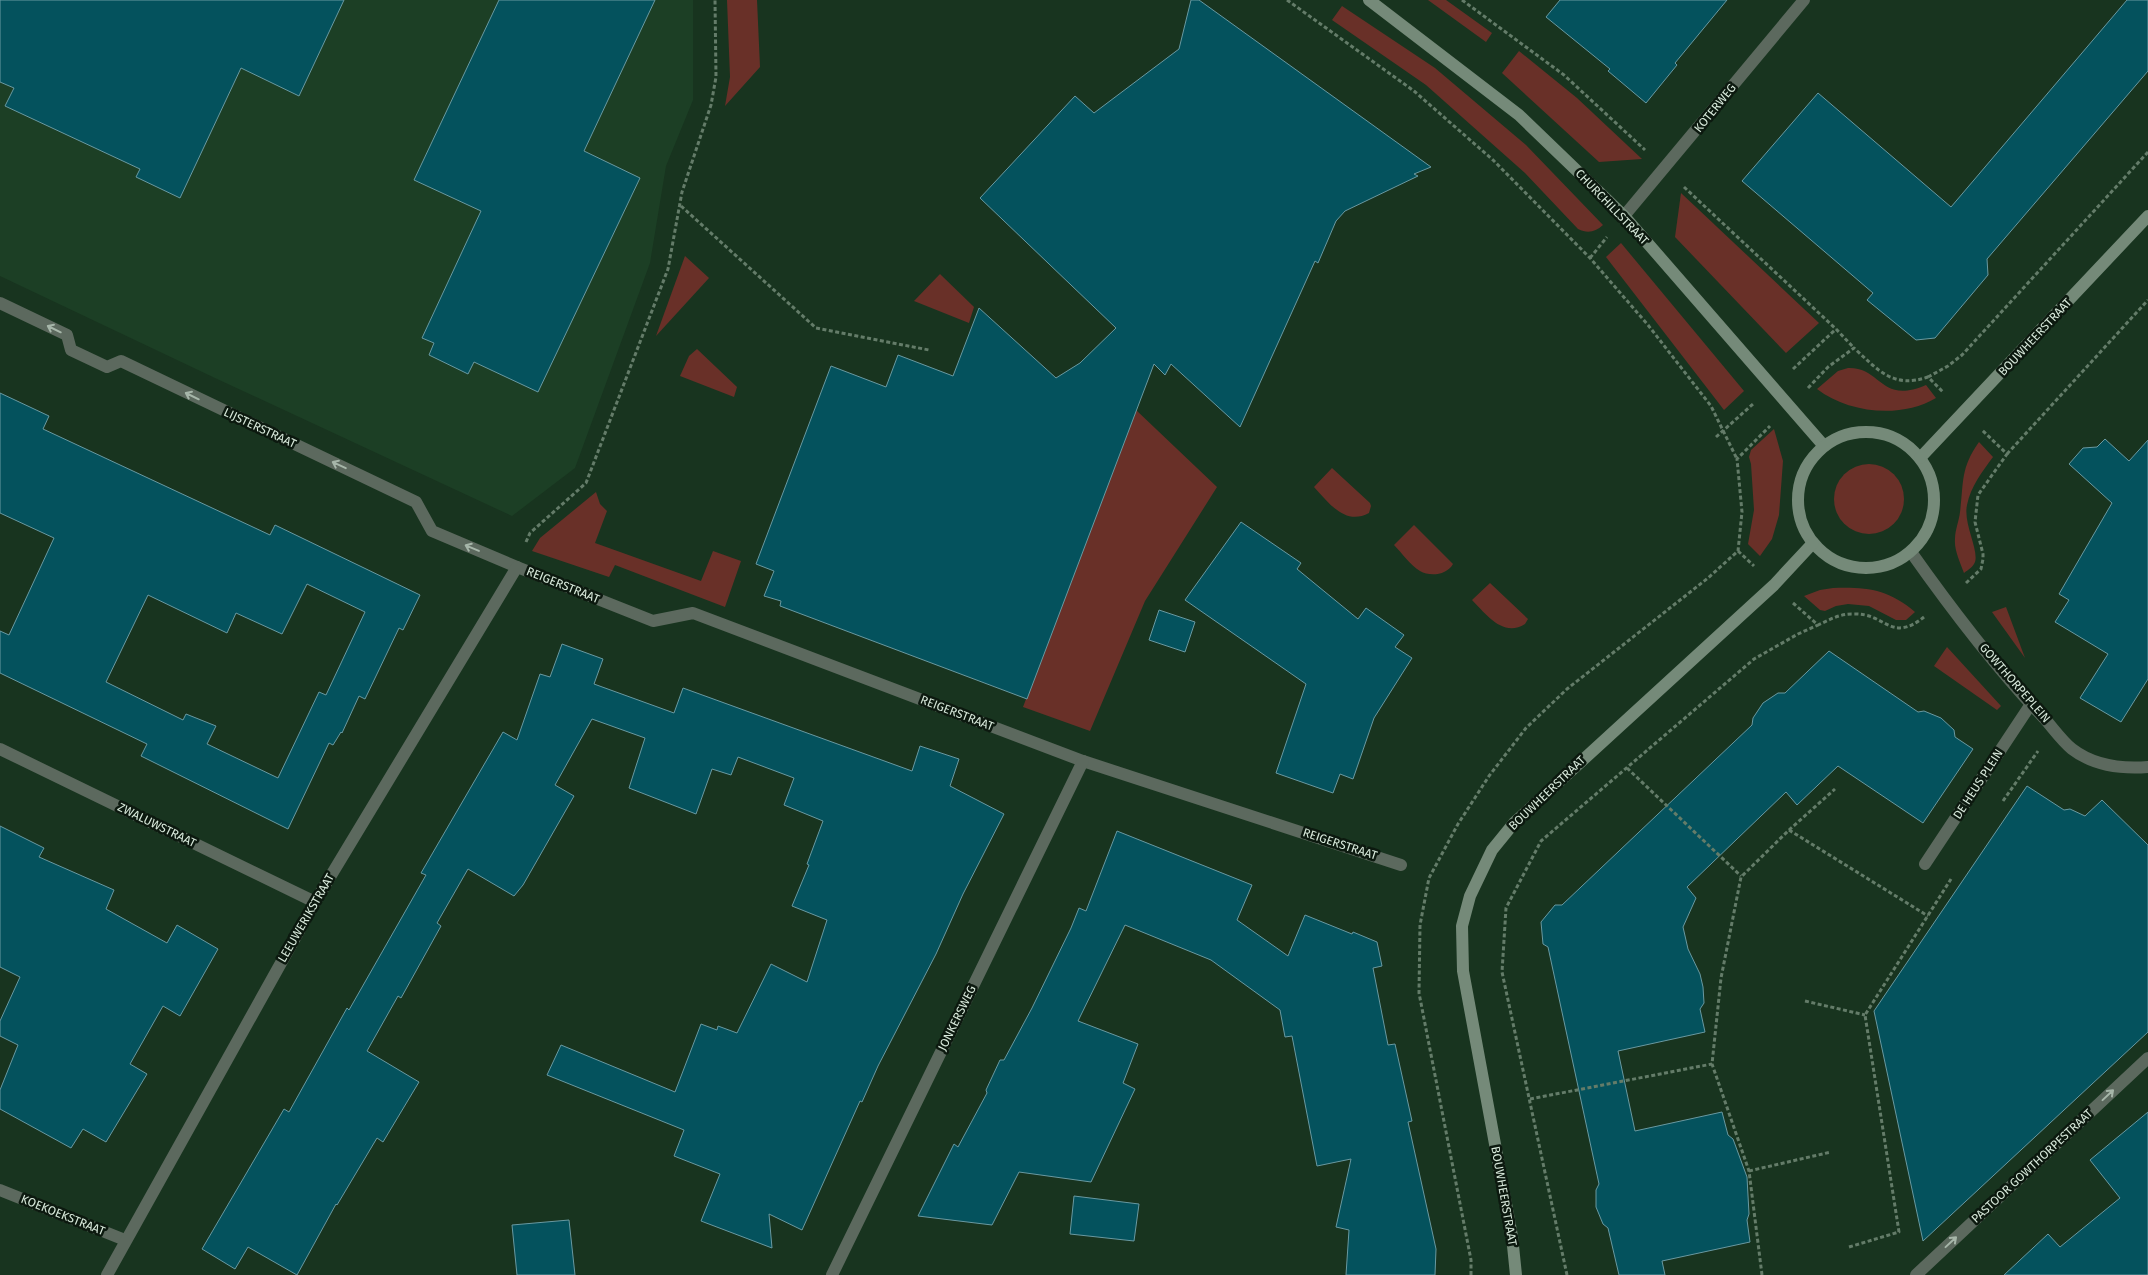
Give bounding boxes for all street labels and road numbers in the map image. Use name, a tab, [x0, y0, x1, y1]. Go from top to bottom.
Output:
street label: KOTERWEG	[1691, 81, 1739, 135]
street label: CHURCHILLSTRAAT	[1572, 166, 1652, 248]
street label: BOUWHEERSTRAAT	[1996, 295, 2075, 379]
street label: LIJSTERSTRAAT	[222, 405, 299, 451]
street label: REIGERSTRAAT	[524, 564, 602, 606]
street label: GOWTHORPEPLEIN	[1977, 641, 2053, 725]
street label: REIGERSTRAAT	[918, 693, 996, 734]
street label: DE HEUS PLEIN	[1950, 746, 2006, 822]
street label: BOUWHEERSTRAAT	[1506, 752, 1589, 833]
street label: ZWALUWSTRAAT	[115, 800, 199, 850]
street label: REIGERSTRAAT	[1301, 825, 1380, 863]
street label: LEEUWERIKSTRAAT	[275, 871, 337, 965]
street label: JONKERSWEG	[935, 983, 979, 1053]
street label: PASTOOR GOWTHORPESTRAAT	[1969, 1106, 2096, 1226]
street label: BOUWHEERSTRAAT	[1488, 1145, 1520, 1248]
street label: KOEKOEKSTRAAT	[19, 1192, 108, 1239]

